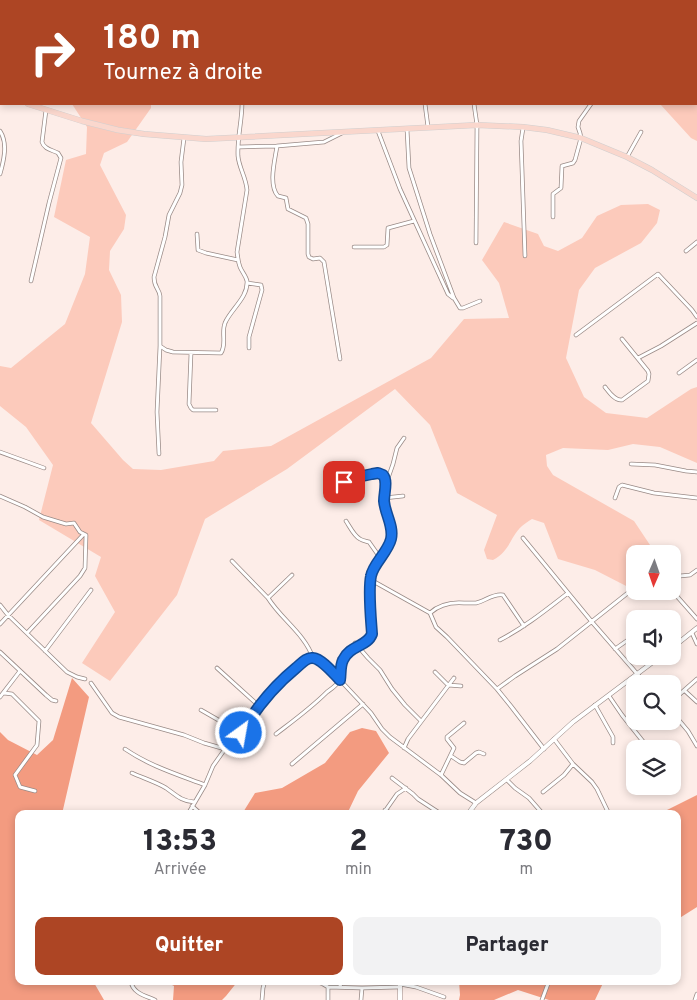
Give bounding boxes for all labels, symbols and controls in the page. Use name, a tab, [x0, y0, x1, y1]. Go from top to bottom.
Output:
text: 180 m	[103, 17, 201, 61]
icon: right	[20, 20, 85, 85]
text: Tournez à droite	[103, 60, 263, 87]
pin	[323, 461, 365, 503]
icon: arrive	[330, 468, 358, 496]
north arrow	[626, 545, 681, 600]
map controls	[626, 545, 681, 795]
button: sound	[626, 610, 681, 665]
button: search	[626, 675, 681, 730]
position arrow	[214, 706, 266, 758]
button: layers	[626, 740, 681, 795]
text: 13:53	[143, 824, 217, 861]
text: 2	[349, 824, 368, 861]
text: 730	[500, 824, 553, 861]
text: Arrivée	[154, 860, 206, 880]
text: min	[345, 860, 372, 880]
text: m	[520, 860, 533, 880]
button: Quitter	[35, 917, 343, 975]
button: Partager	[353, 917, 661, 975]

